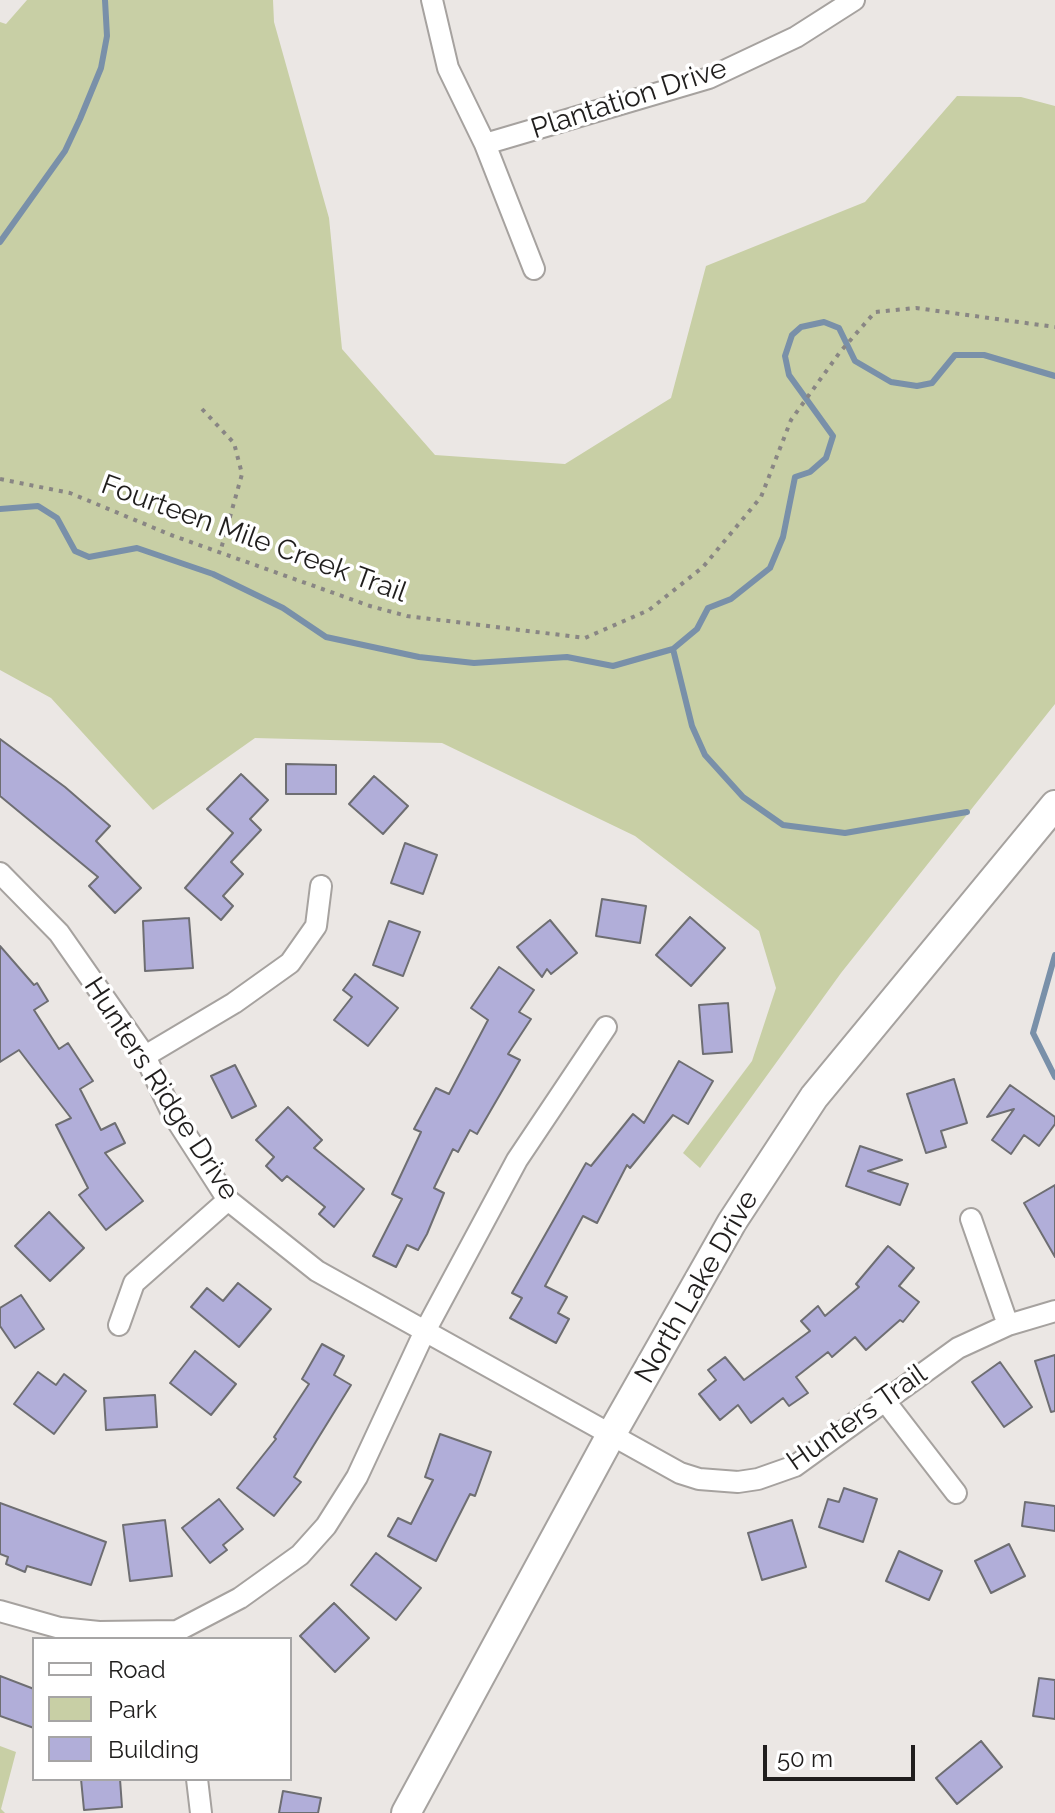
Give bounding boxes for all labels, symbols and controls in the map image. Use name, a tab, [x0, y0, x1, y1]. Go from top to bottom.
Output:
street label: Plantation Drive	[527, 52, 731, 146]
street label: Fourteen Mile Creek Trail	[97, 468, 411, 610]
street label: Hunters Ridge Drive	[76, 971, 246, 1207]
street label: North Lake Drive	[628, 1185, 766, 1389]
street label: Hunters Trail	[781, 1358, 933, 1478]
legend	[32, 1637, 292, 1781]
text: Road	[108, 1655, 166, 1684]
text: Park	[108, 1695, 157, 1724]
scale bar	[767, 1729, 919, 1779]
text: Building	[108, 1735, 199, 1764]
text: 50 m	[777, 1744, 833, 1773]

